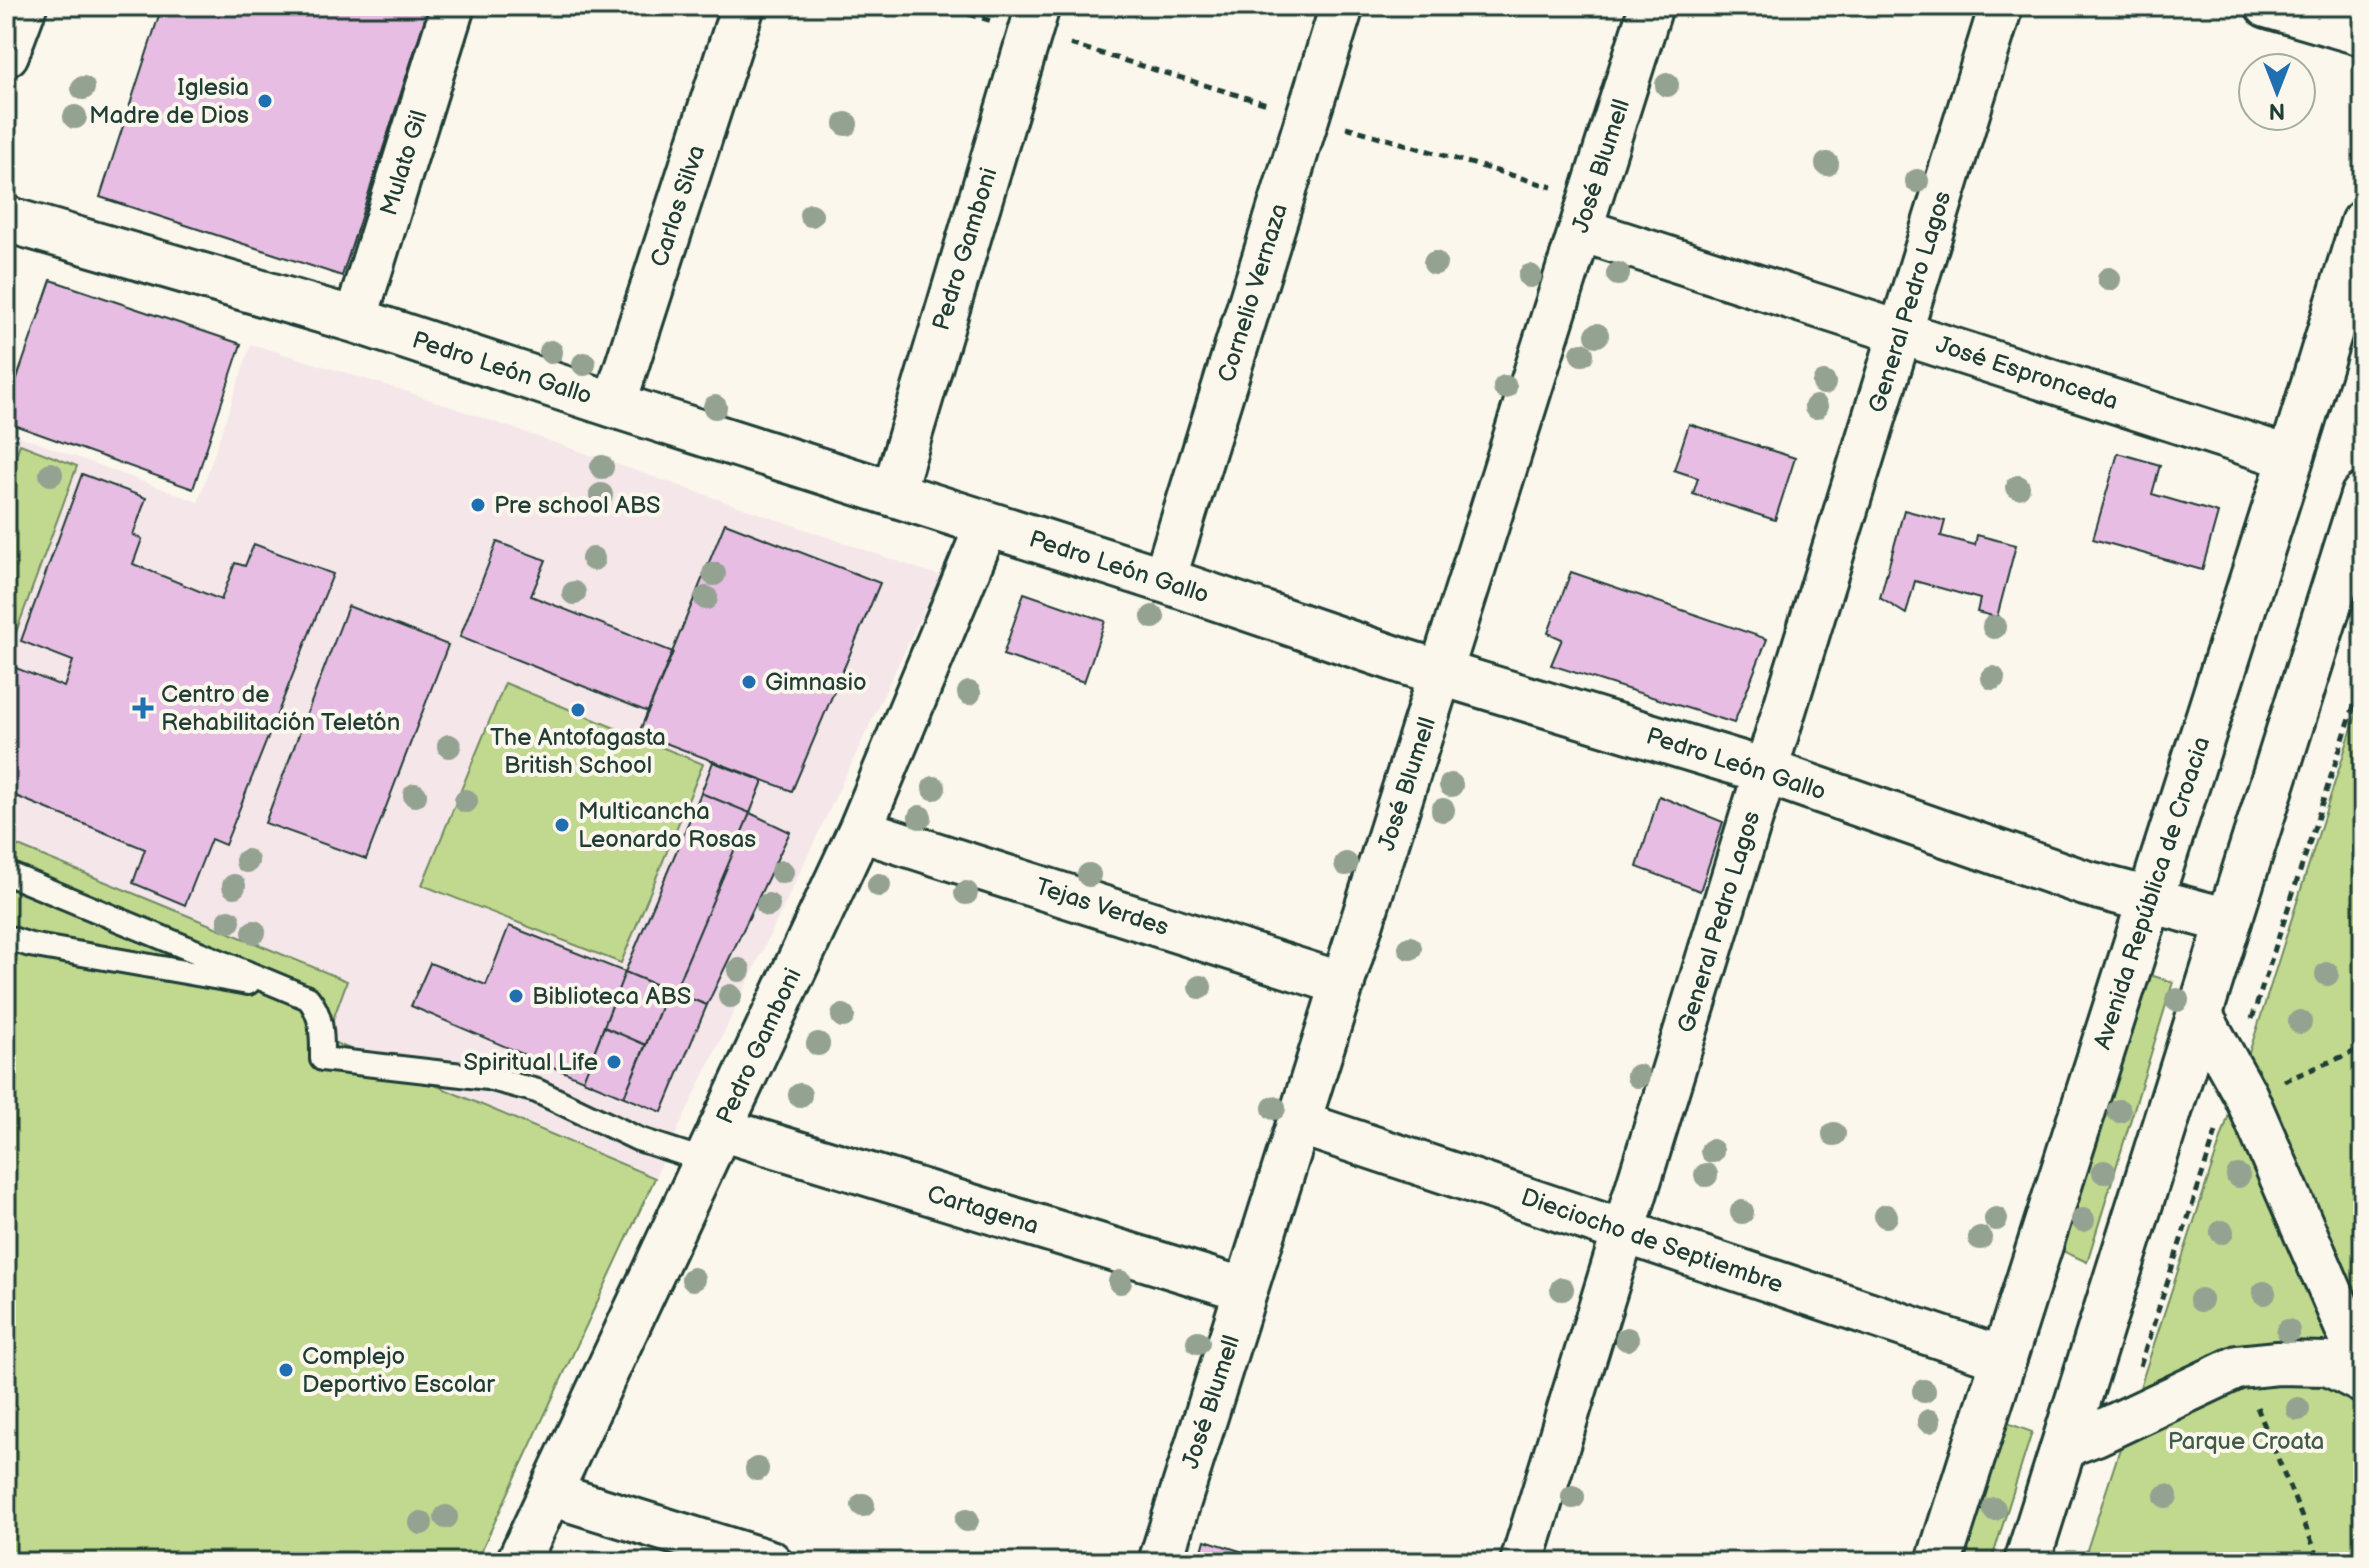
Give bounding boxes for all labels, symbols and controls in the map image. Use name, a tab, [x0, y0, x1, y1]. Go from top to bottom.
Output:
north arrow	[2237, 52, 2317, 132]
place label: Iglesia Madre de Dios	[89, 73, 249, 130]
marker: Iglesia Madre de Dios	[256, 92, 274, 110]
street label: José Blumell	[1566, 96, 1636, 236]
text: N	[2269, 97, 2285, 124]
street label: Mulato Gil	[374, 107, 434, 219]
street label: Carlos Silva	[645, 141, 711, 271]
street label: Pedro Gamboni	[927, 164, 1003, 334]
street label: General Pedro Lagos	[1862, 188, 1958, 416]
street label: Cornelio Vernaza	[1212, 200, 1294, 386]
street label: Pedro León Gallo	[409, 325, 595, 411]
street label: José Espronceda	[1932, 330, 2122, 416]
place label: Pre school ABS	[494, 491, 661, 520]
marker: Pre school ABS	[469, 496, 487, 514]
street label: Pedro León Gallo	[1026, 524, 1212, 610]
place label: Gimnasio	[765, 668, 867, 697]
marker: Gimnasio	[740, 673, 758, 691]
place label: Centro de Rehabilitación Teletón	[161, 680, 400, 737]
marker: Centro de Rehabilitación Teletón	[132, 697, 154, 719]
marker: The Antofagasta British School	[569, 701, 587, 719]
street label: José Blumell	[1372, 714, 1442, 854]
street label: Pedro León Gallo	[1643, 721, 1829, 807]
place label: The Antofagasta British School	[490, 723, 666, 780]
street label: Avenida República de Croacia	[2088, 733, 2216, 1053]
place label: Multicancha Leonardo Rosas	[578, 797, 756, 854]
street label: General Pedro Lagos	[1671, 808, 1767, 1036]
marker: Multicancha Leonardo Rosas	[553, 816, 571, 834]
street label: Tejas Verdes	[1032, 872, 1172, 942]
street label: Pedro Gamboni	[710, 964, 808, 1128]
place label: Biblioteca ABS	[532, 982, 691, 1011]
marker: Biblioteca ABS	[507, 987, 525, 1005]
place label: Spiritual Life	[463, 1048, 598, 1077]
marker: Spiritual Life	[605, 1053, 623, 1071]
street label: Cartagena	[924, 1179, 1042, 1241]
street label: Dieciocho de Septiembre	[1517, 1183, 1787, 1299]
street label: José Blumell	[1176, 1332, 1246, 1472]
place label: Complejo Deportivo Escolar	[302, 1342, 495, 1399]
marker: Complejo Deportivo Escolar	[277, 1361, 295, 1379]
park label: Parque Croata	[2168, 1427, 2324, 1456]

